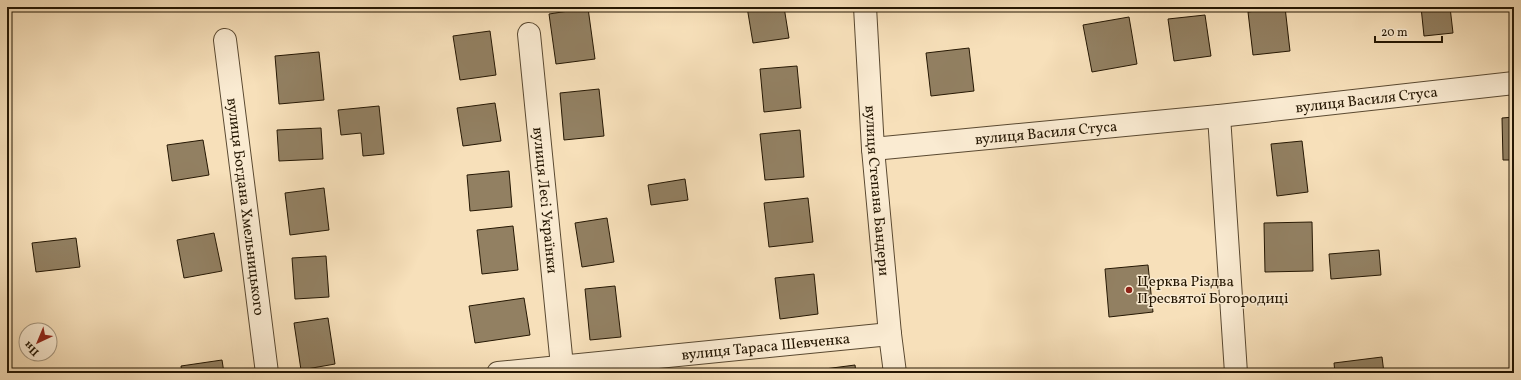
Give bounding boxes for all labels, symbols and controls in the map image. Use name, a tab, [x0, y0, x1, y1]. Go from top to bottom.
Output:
scale bar	[1375, 18, 1442, 44]
text: 20 m	[1381, 25, 1408, 41]
street label: вулиця Василя Стуса	[1294, 83, 1439, 119]
street label: вулиця Богдана Хмельницького	[220, 97, 269, 317]
street label: вулиця Степана Бандери	[859, 105, 894, 277]
street label: вулиця Василя Стуса	[974, 117, 1118, 151]
street label: вулиця Лесі Українки	[526, 126, 562, 275]
place label: Церква Різдва Пресвятої Богородиці	[1137, 272, 1288, 310]
marker: Церква Різдва Пресвятої Богородиці	[1124, 285, 1134, 295]
north arrow	[18, 322, 58, 362]
street label: вулиця Тараса Шевченка	[681, 329, 851, 367]
text: Пн	[21, 337, 43, 359]

